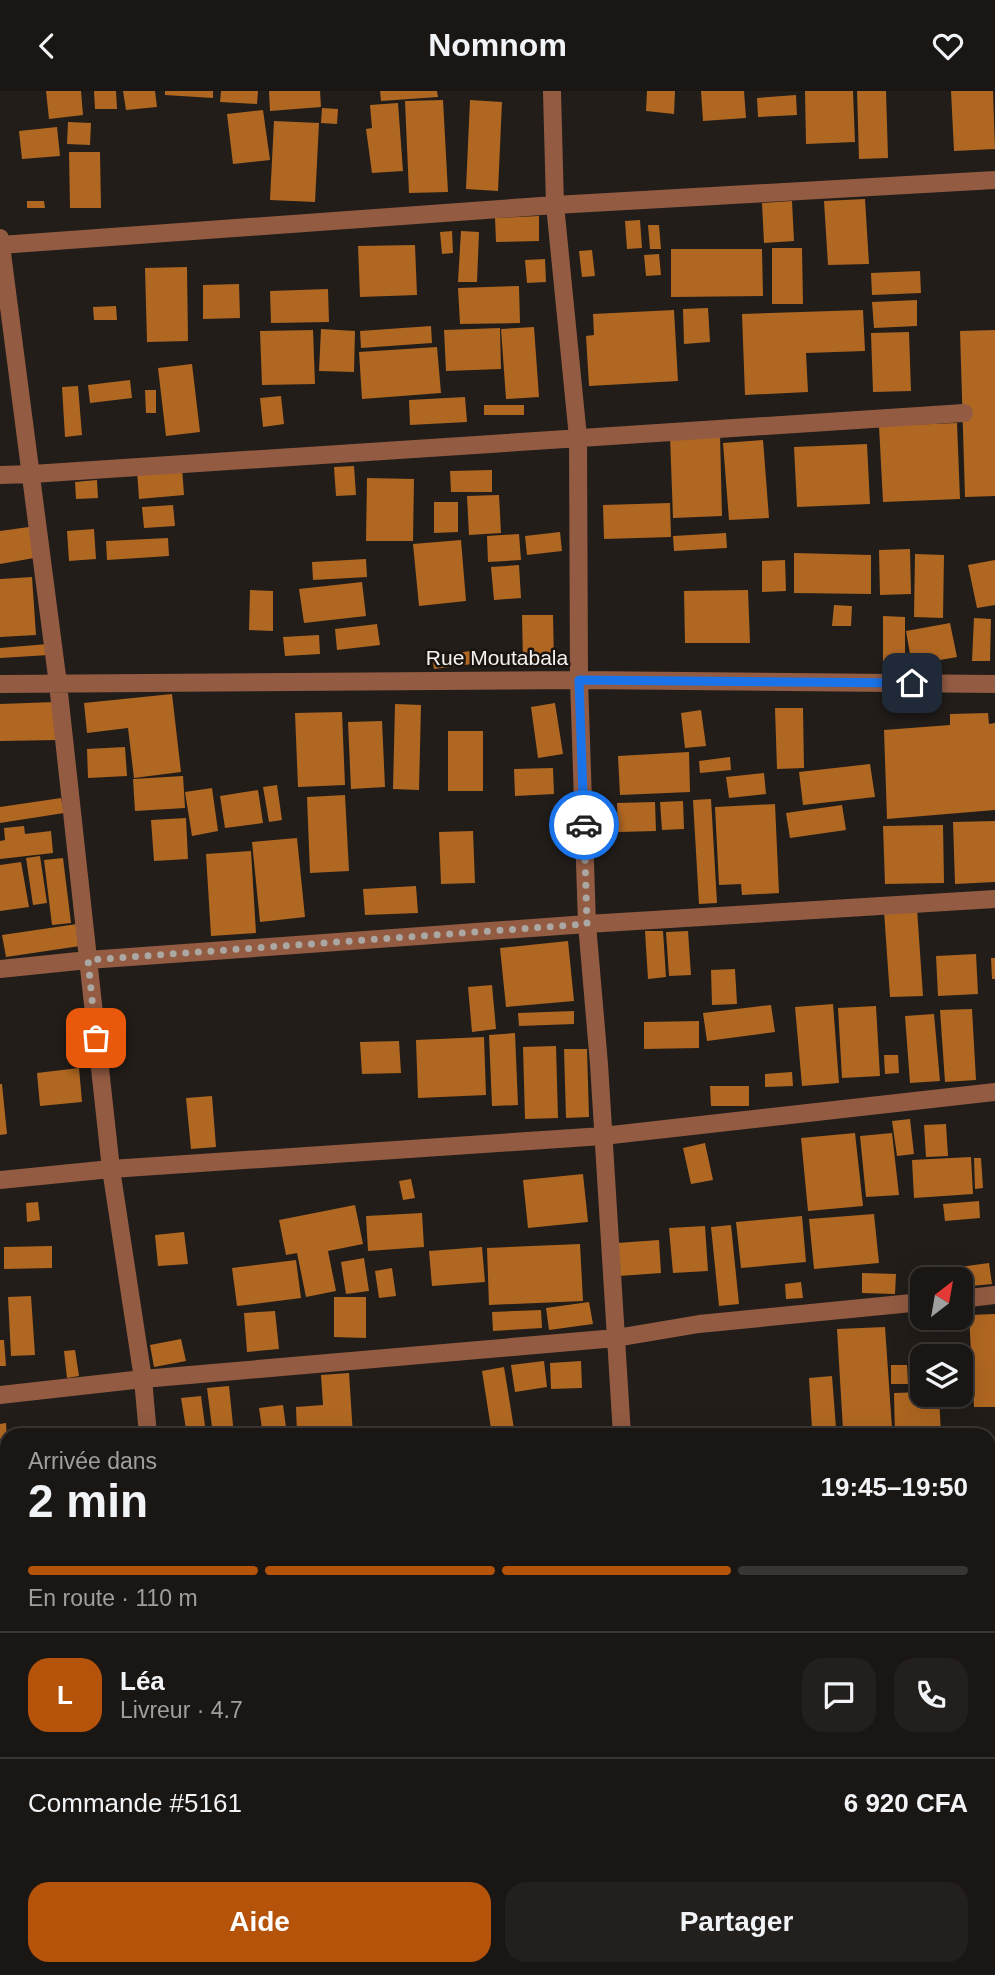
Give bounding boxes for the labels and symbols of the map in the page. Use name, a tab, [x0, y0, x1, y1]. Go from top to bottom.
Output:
street label: Rue Moutabala	[426, 646, 569, 669]
pin	[882, 653, 942, 713]
courier	[549, 790, 619, 860]
pin	[66, 1008, 126, 1068]
north arrow	[910, 1267, 973, 1330]

